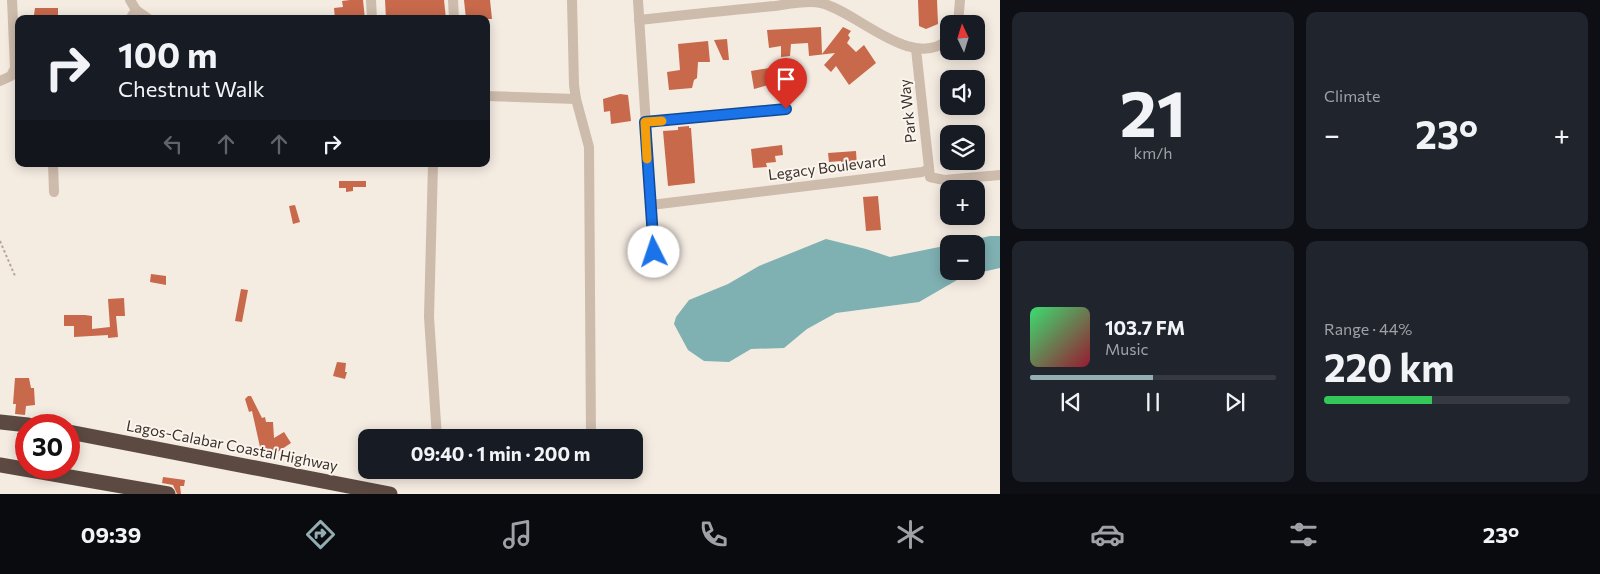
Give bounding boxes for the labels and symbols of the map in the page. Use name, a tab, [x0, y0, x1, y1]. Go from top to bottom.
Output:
north arrow	[940, 15, 985, 60]
pin	[765, 58, 807, 109]
street label: Park Way	[895, 78, 919, 144]
street label: Legacy Boulevard	[767, 151, 887, 183]
position arrow	[627, 225, 679, 277]
speed limit sign: 30	[15, 414, 80, 479]
street label: Lagos-Calabar Coastal Highway	[125, 416, 340, 474]

